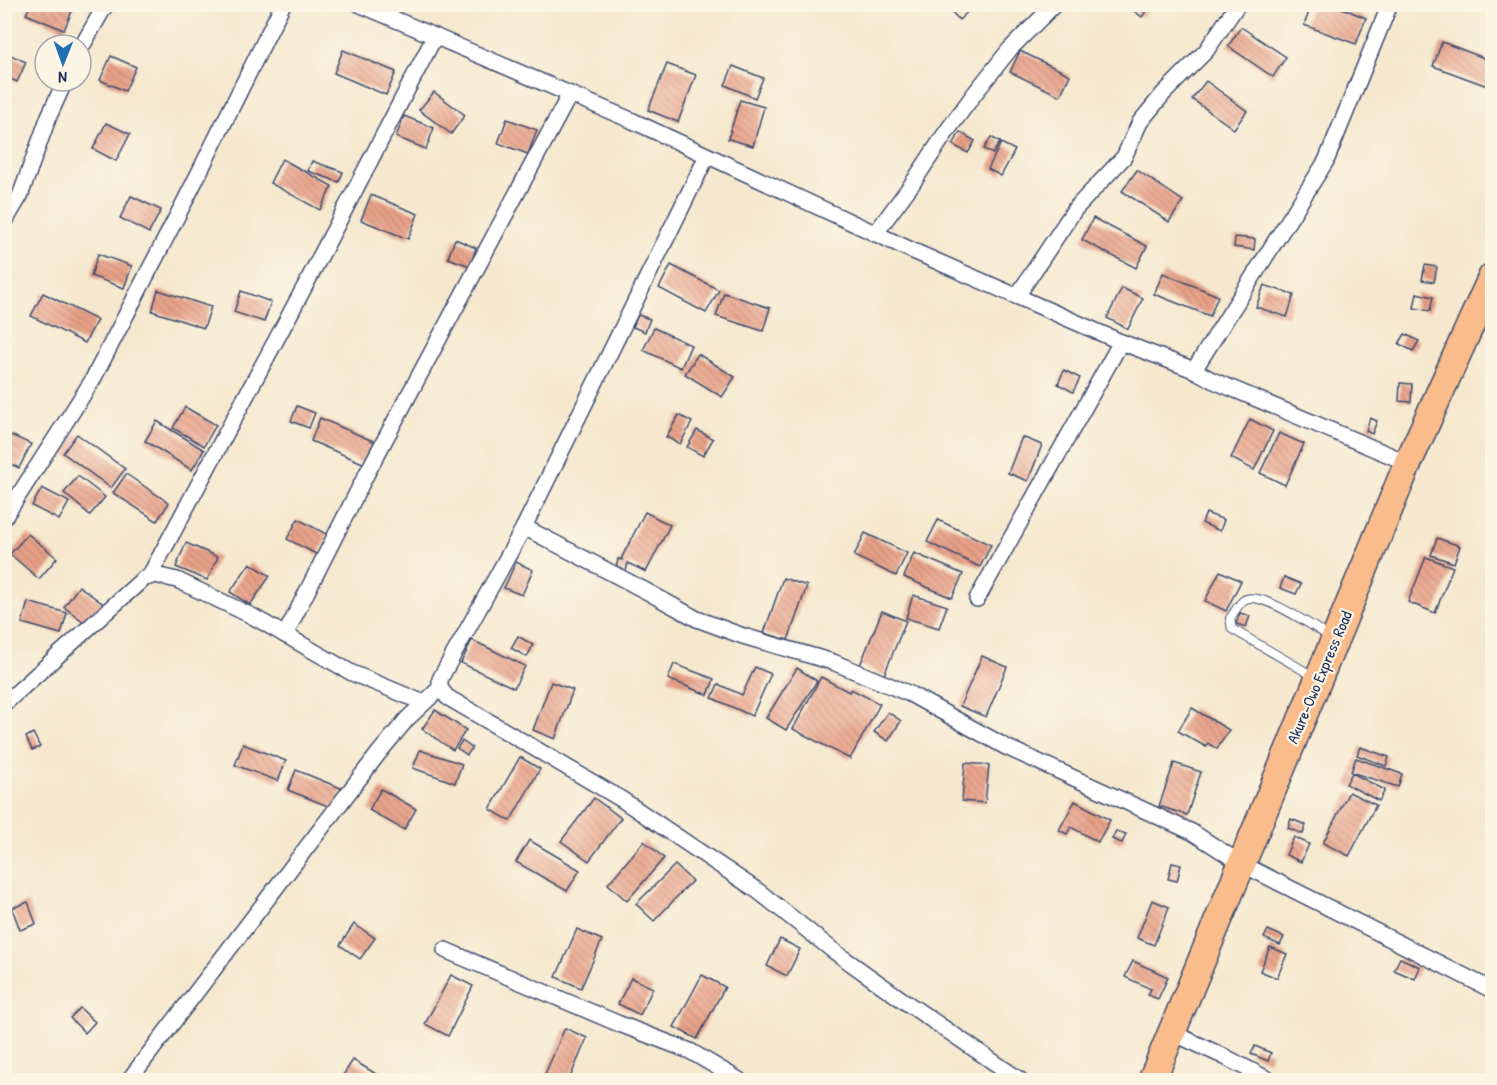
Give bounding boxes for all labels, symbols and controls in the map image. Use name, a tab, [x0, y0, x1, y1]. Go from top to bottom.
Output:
north arrow	[33, 33, 93, 93]
text: N	[58, 67, 67, 89]
street label: Akure-Owo Express Road	[1281, 607, 1357, 747]

